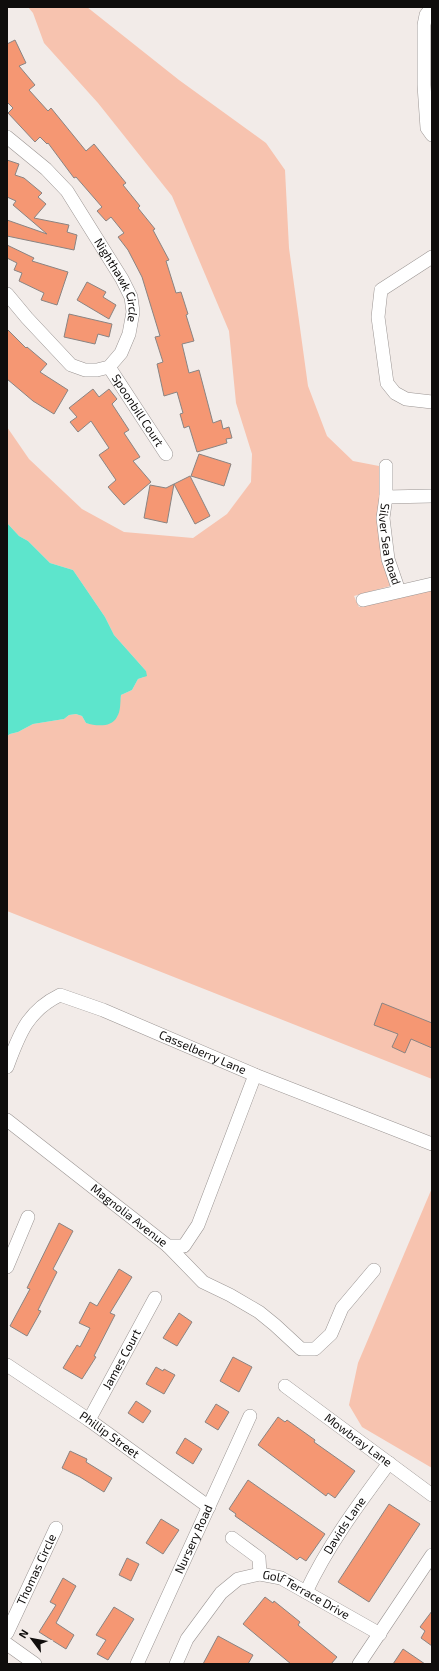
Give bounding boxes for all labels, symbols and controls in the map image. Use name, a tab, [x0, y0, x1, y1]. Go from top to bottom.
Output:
street label: Nighthawk Circle	[92, 235, 141, 324]
street label: Spoonbill Court	[110, 371, 167, 449]
street label: Silver Sea Road	[377, 503, 404, 587]
street label: Casselberry Lane	[157, 1027, 249, 1076]
street label: Magnolia Avenue	[89, 1180, 171, 1249]
street label: James Court	[99, 1326, 143, 1391]
street label: Phillip Street	[77, 1408, 143, 1461]
street label: Mowbray Lane	[322, 1410, 395, 1469]
street label: Davids Lane	[320, 1494, 368, 1556]
street label: Nursery Road	[171, 1502, 215, 1575]
street label: Thomas Circle	[13, 1531, 58, 1607]
street label: Golf Terrace Drive	[262, 1567, 353, 1621]
north arrow	[12, 1619, 52, 1659]
text: N	[15, 1627, 31, 1640]

